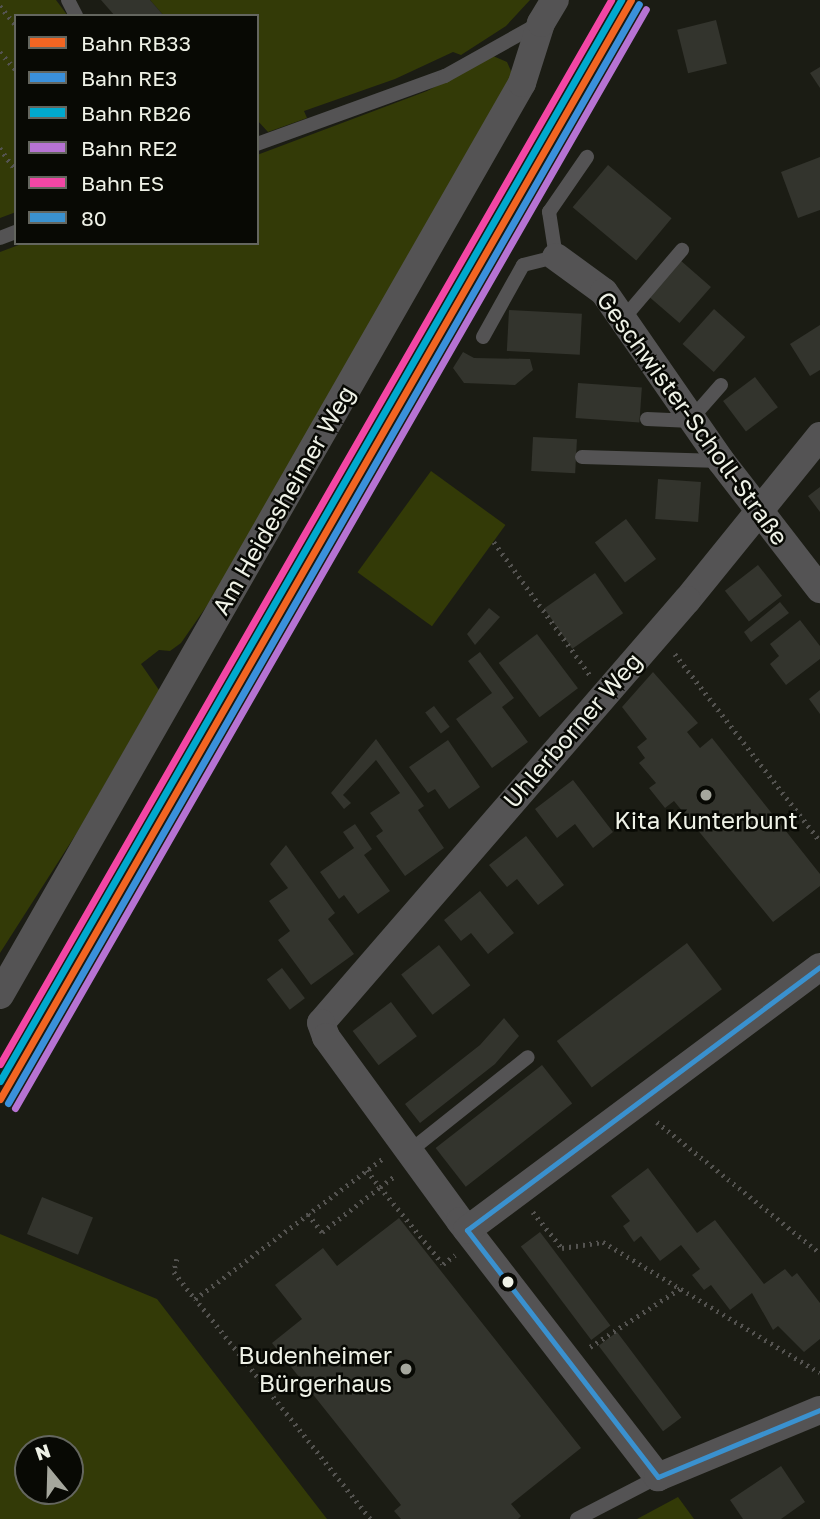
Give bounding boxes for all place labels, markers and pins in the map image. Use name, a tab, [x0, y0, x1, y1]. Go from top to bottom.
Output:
marker: Kita Kunterbunt	[698, 787, 714, 803]
place label: Kita Kunterbunt	[614, 806, 798, 834]
unlabelled marker	[501, 1275, 515, 1289]
place label: Budenheimer Bürgerhaus	[238, 1341, 392, 1397]
marker: Budenheimer Bürgerhaus	[398, 1361, 414, 1377]

